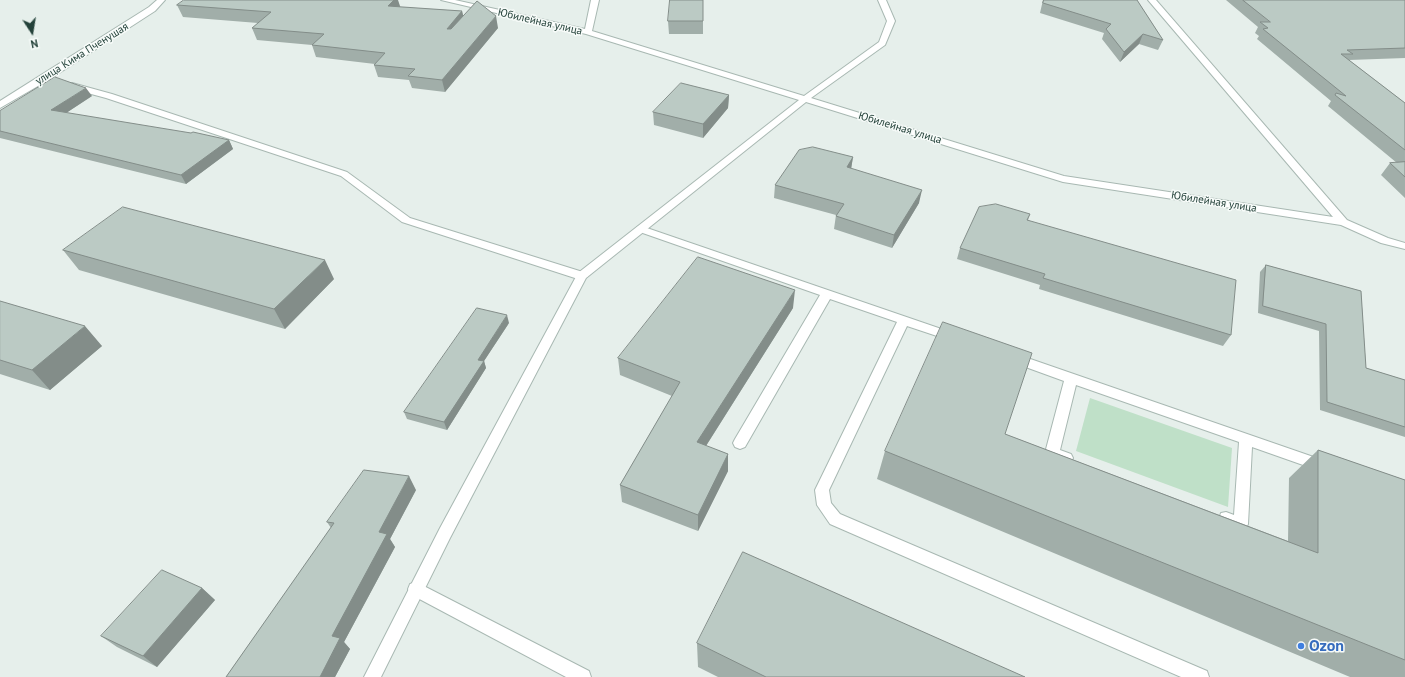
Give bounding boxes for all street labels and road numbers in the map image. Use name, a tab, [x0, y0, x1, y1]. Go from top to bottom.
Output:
street label: Юбилейная улица	[496, 6, 584, 38]
street label: улица Кима Пченушая	[33, 20, 131, 88]
street label: Юбилейная улица	[857, 109, 943, 147]
street label: Юбилейная улица	[1170, 189, 1258, 215]

